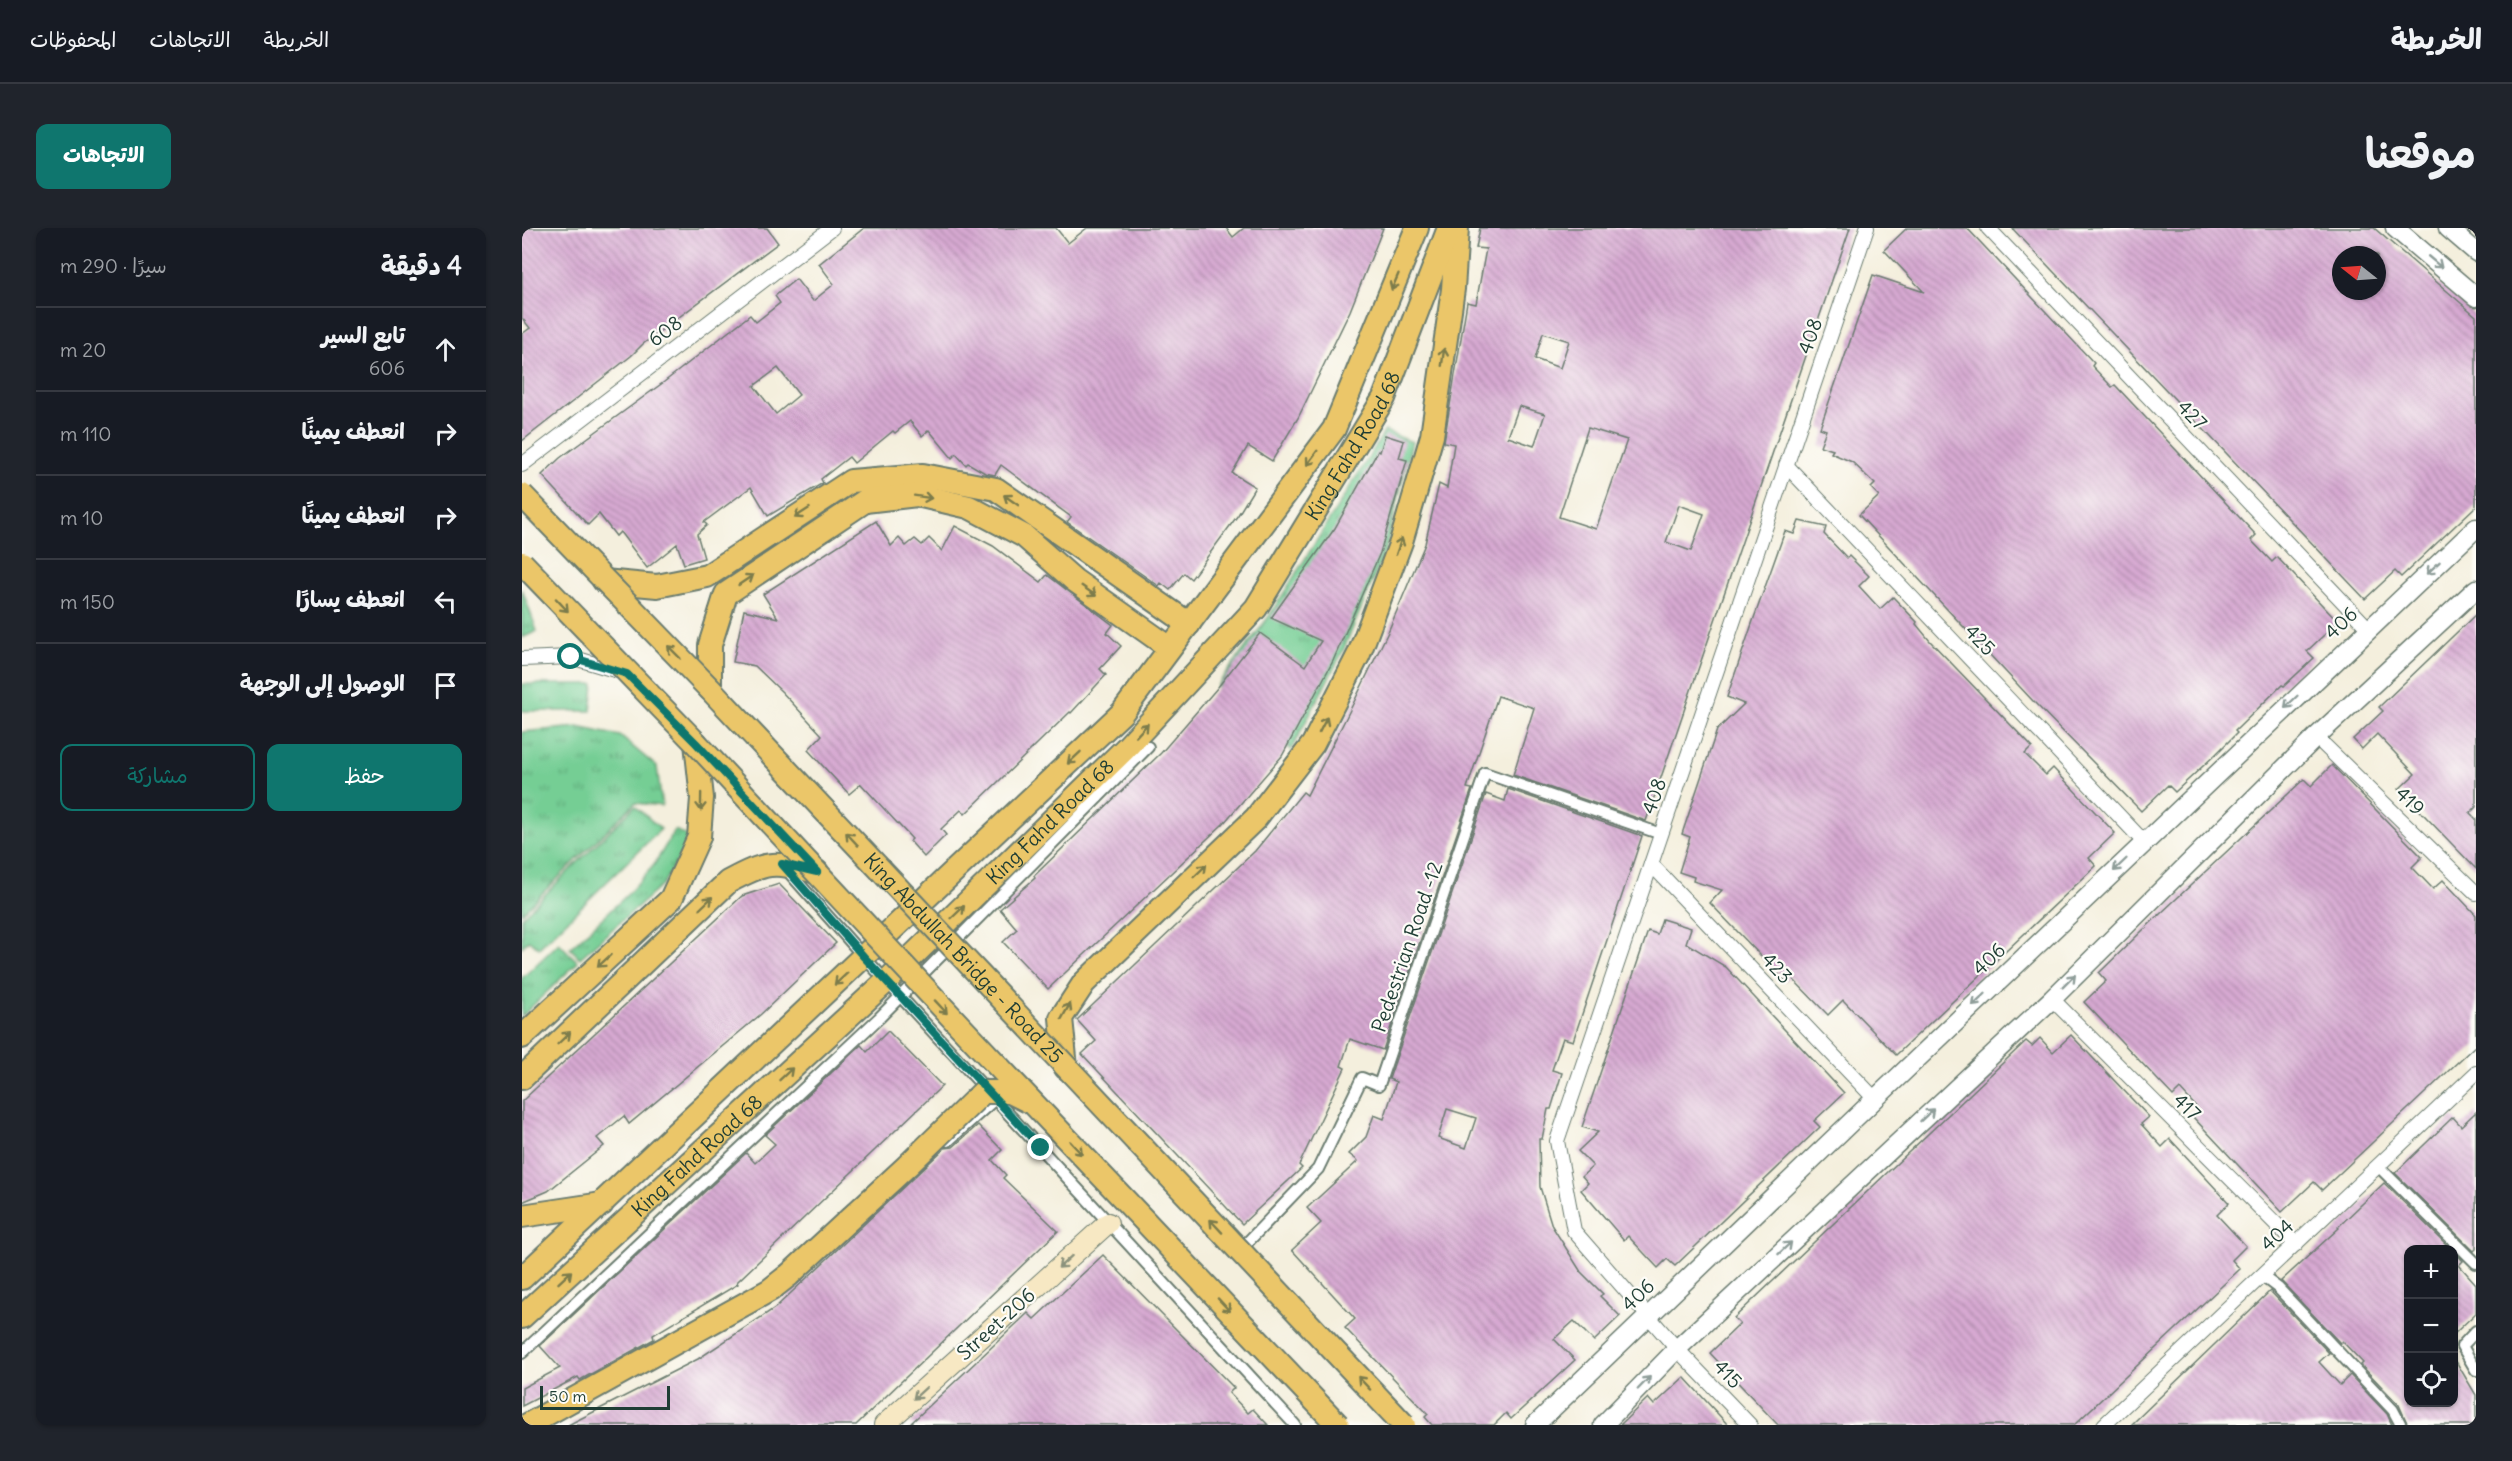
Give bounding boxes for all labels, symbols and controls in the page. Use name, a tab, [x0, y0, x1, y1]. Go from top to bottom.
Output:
text: الخريطة	[2391, 21, 2482, 57]
text: المحفوظات	[30, 26, 116, 53]
text: الاتجاهات	[149, 26, 231, 53]
text: الخريطة	[264, 26, 329, 53]
button: الاتجاهات	[36, 124, 171, 189]
text: موقعنا	[2365, 127, 2476, 179]
north arrow	[2332, 246, 2386, 300]
text: 4 دقيقة	[381, 249, 462, 282]
text: سيرًا · 290 m	[60, 253, 167, 278]
one-way arrow	[2427, 255, 2442, 269]
one-way arrow	[1389, 272, 1400, 291]
street label: 608	[643, 310, 687, 351]
street label: 408	[1792, 315, 1827, 357]
text: تابع السير	[321, 321, 405, 349]
icon: ahead	[429, 333, 462, 366]
text: 20 m	[60, 337, 106, 362]
one-way arrow	[1437, 347, 1448, 367]
text: 606	[369, 355, 405, 380]
street label: King Fahd Road 68	[1299, 368, 1405, 525]
street label: 427	[2172, 394, 2213, 435]
text: انعطف يمينًا	[302, 417, 405, 445]
icon: right	[429, 417, 462, 450]
text: 110 m	[60, 421, 111, 446]
one-way arrow	[1306, 449, 1318, 465]
one-way arrow	[913, 491, 932, 502]
one-way arrow	[1004, 494, 1020, 506]
text: انعطف يمينًا	[302, 501, 405, 529]
icon: right	[429, 501, 462, 534]
text: 10 m	[60, 505, 103, 530]
one-way arrow	[794, 507, 811, 519]
one-way arrow	[1395, 537, 1406, 556]
one-way arrow	[2426, 561, 2441, 575]
one-way arrow	[737, 574, 754, 586]
text: انعطف يسارًا	[296, 585, 405, 613]
icon: left	[429, 585, 462, 618]
one-way arrow	[1081, 585, 1097, 597]
text: 150 m	[60, 589, 115, 614]
one-way arrow	[555, 598, 569, 613]
street label: 406	[2319, 601, 2362, 644]
street label: 425	[1960, 619, 2001, 661]
route start	[557, 643, 583, 669]
one-way arrow	[667, 645, 681, 660]
text: الوصول إلى الوجهة	[240, 669, 405, 697]
icon: arrive	[429, 669, 462, 702]
one-way arrow	[2284, 694, 2299, 709]
one-way arrow	[1318, 717, 1329, 735]
one-way arrow	[1135, 723, 1149, 738]
button: مشاركة	[60, 744, 255, 811]
button: حفظ	[267, 744, 462, 811]
one-way arrow	[1067, 751, 1082, 765]
street label: King Fahd Road 68	[981, 754, 1119, 890]
street label: 408	[1636, 775, 1671, 817]
street label: 419	[2391, 781, 2430, 820]
one-way arrow	[695, 791, 707, 811]
one-way arrow	[844, 832, 859, 847]
street label: King Abdullah Bridge - Road 25	[859, 847, 1069, 1068]
street label: Pedestrian Road -12	[1366, 858, 1447, 1035]
one-way arrow	[2113, 858, 2128, 872]
one-way arrow	[1193, 864, 1208, 878]
one-way arrow	[698, 896, 713, 910]
one-way arrow	[951, 904, 966, 919]
street label: 406	[1967, 937, 2010, 980]
street label: 423	[1757, 947, 1798, 989]
one-way arrow	[597, 954, 612, 968]
one-way arrow	[833, 971, 848, 986]
one-way arrow	[2062, 974, 2076, 989]
one-way arrow	[1971, 992, 1986, 1007]
one-way arrow	[934, 999, 948, 1014]
one-way arrow	[1060, 1003, 1072, 1020]
one-way arrow	[557, 1030, 572, 1045]
one-way arrow	[778, 1067, 793, 1081]
street label: 417	[2168, 1088, 2207, 1126]
street label: King Fahd Road 68	[626, 1089, 767, 1222]
one-way arrow	[1919, 1108, 1934, 1122]
route end	[1027, 1134, 1053, 1160]
one-way arrow	[1069, 1140, 1083, 1155]
street label: 404	[2255, 1213, 2298, 1256]
one-way arrow	[1208, 1218, 1223, 1233]
one-way arrow	[1777, 1241, 1792, 1256]
map controls	[2404, 1245, 2458, 1407]
button: +	[2404, 1245, 2458, 1299]
one-way arrow	[1057, 1255, 1072, 1269]
one-way arrow	[557, 1270, 572, 1284]
street label: 406	[1616, 1273, 1659, 1316]
street label: Street-206	[951, 1282, 1040, 1365]
one-way arrow	[1217, 1297, 1231, 1312]
button: −	[2404, 1299, 2458, 1353]
button: locate	[2404, 1353, 2458, 1407]
street label: 415	[1709, 1354, 1748, 1393]
one-way arrow	[1357, 1375, 1371, 1390]
one-way arrow	[1637, 1376, 1651, 1391]
scale bar	[540, 1383, 670, 1410]
text: 50 m	[549, 1386, 587, 1406]
one-way arrow	[912, 1386, 927, 1400]

